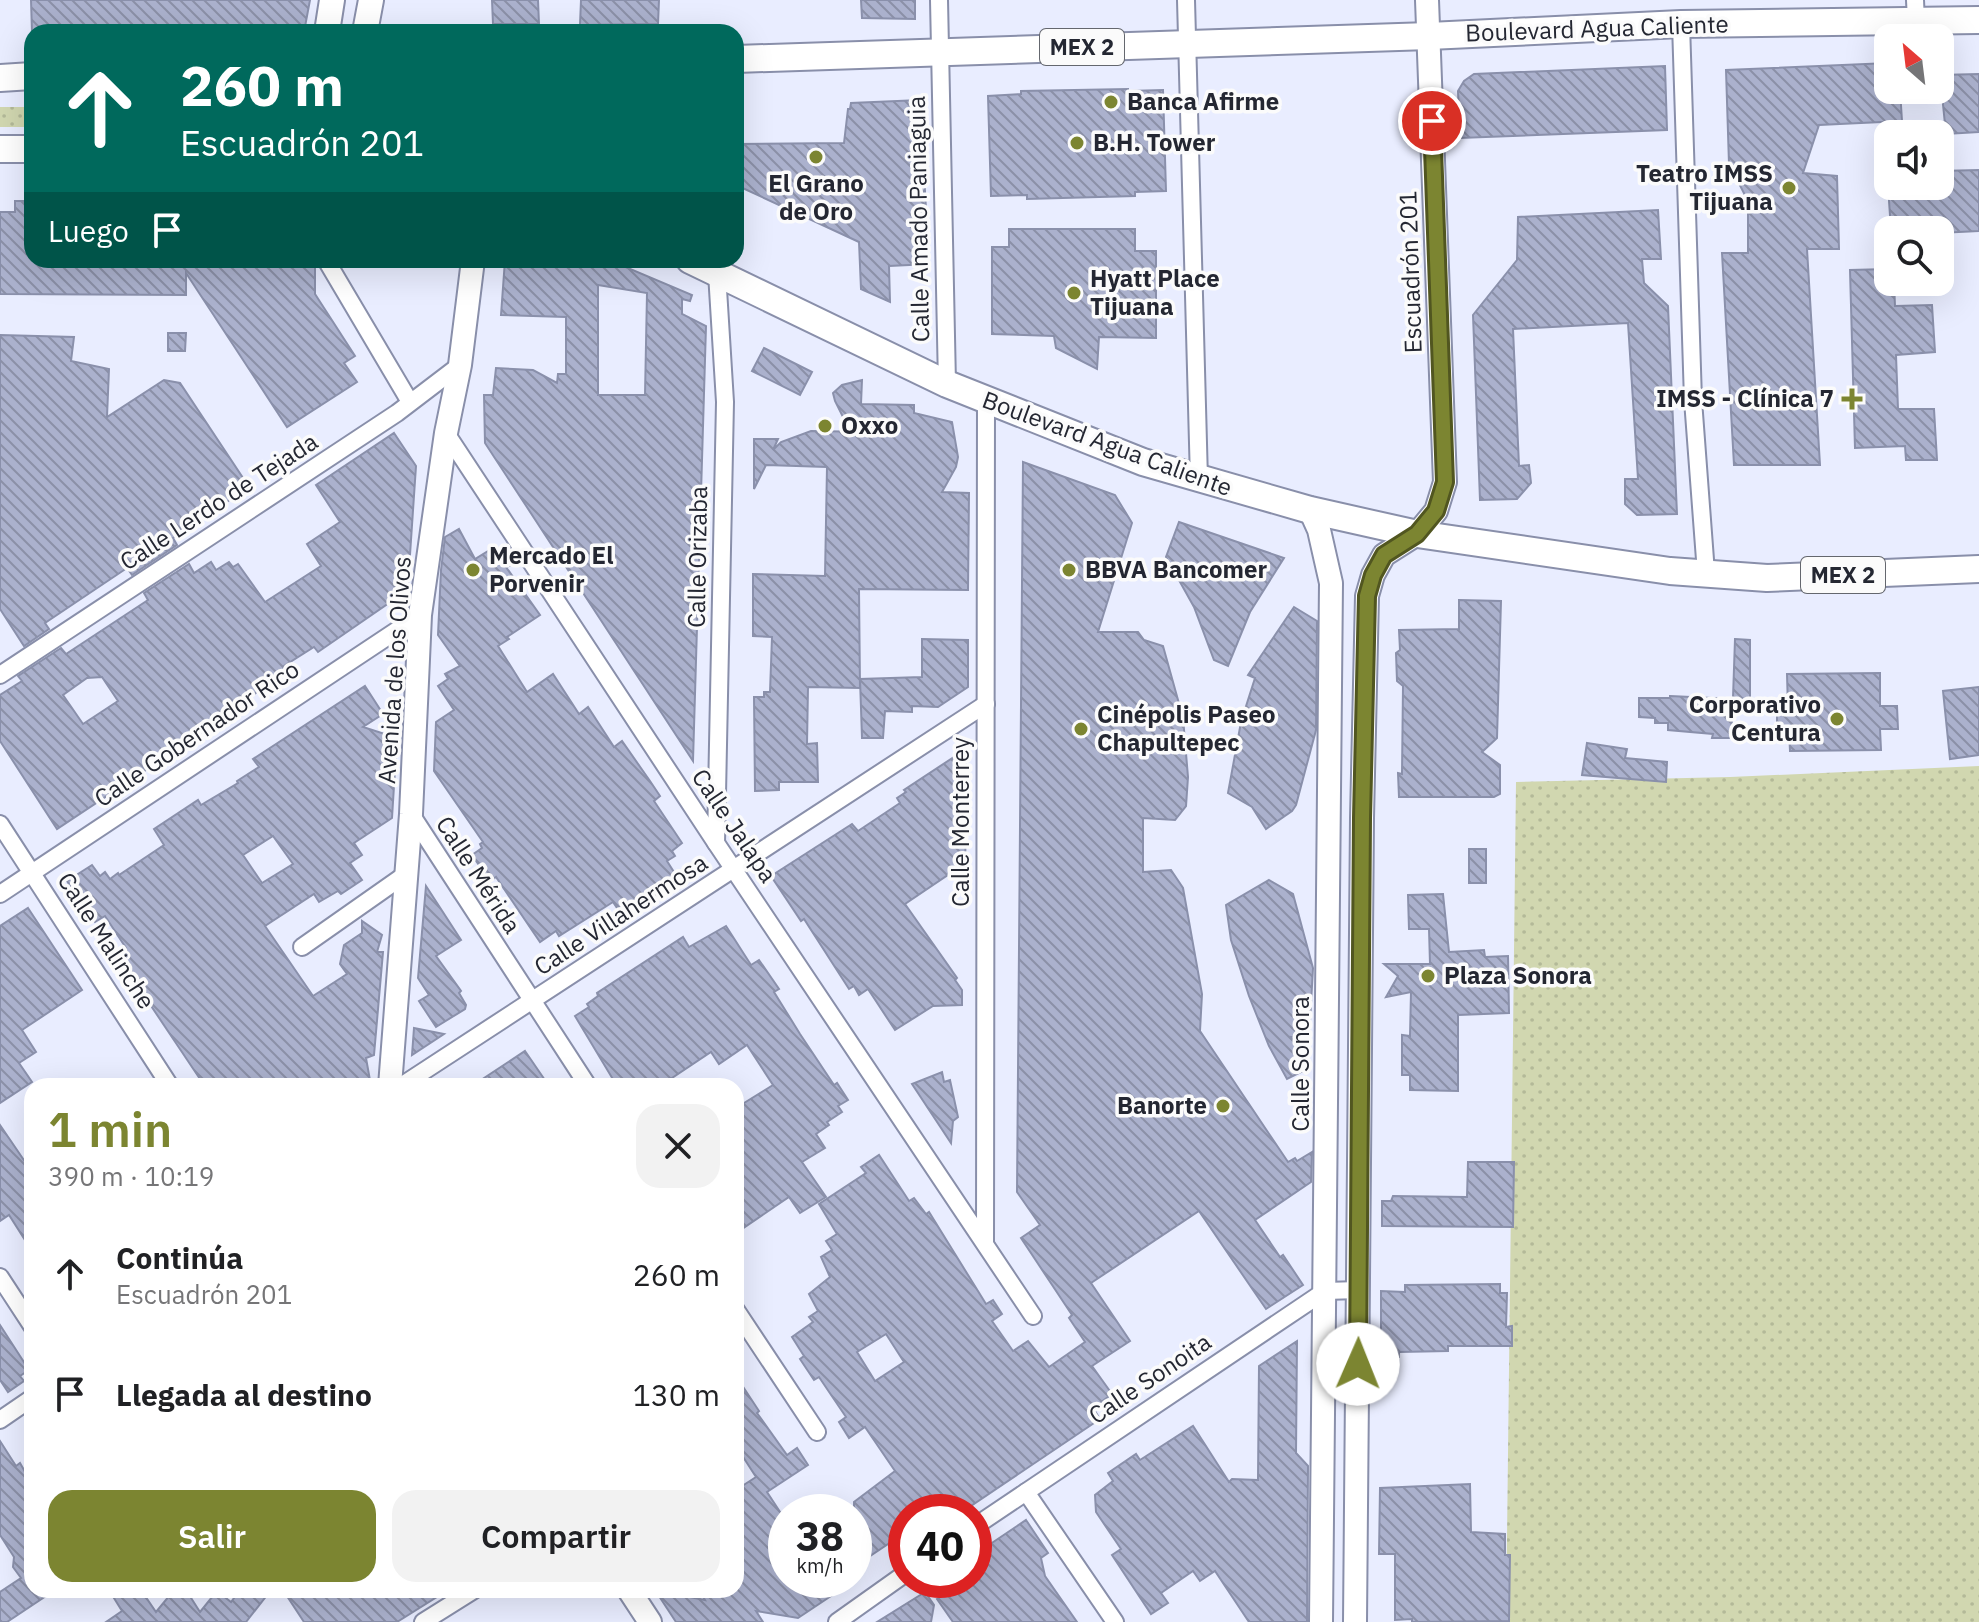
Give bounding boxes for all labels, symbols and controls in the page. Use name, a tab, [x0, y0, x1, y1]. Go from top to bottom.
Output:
street label: Boulevard Agua Caliente	[1465, 7, 1729, 49]
north arrow	[1874, 24, 1954, 104]
map controls	[1874, 24, 1954, 296]
road number: MEX 2	[1040, 29, 1124, 65]
text: 260 m	[180, 49, 344, 121]
icon: ahead	[48, 56, 152, 160]
place label: Banca Afirme	[1127, 85, 1279, 117]
pin	[1398, 87, 1466, 155]
marker: Banca Afirme	[1102, 93, 1120, 111]
street label: Calle Amado Paniaguia	[900, 95, 936, 342]
icon: arrive	[1410, 99, 1454, 143]
text: Escuadrón 201	[180, 119, 424, 166]
button: sound	[1874, 120, 1954, 200]
place label: B.H. Tower	[1093, 126, 1216, 158]
marker: B.H. Tower	[1068, 134, 1086, 152]
marker: El Grano de Oro	[807, 148, 825, 166]
place label: Teatro IMSS Tijuana	[1636, 157, 1773, 217]
place label: El Grano de Oro	[768, 167, 864, 227]
marker: Teatro IMSS Tijuana	[1780, 179, 1798, 197]
street label: Escuadrón 201	[1391, 190, 1429, 354]
icon: arrive	[145, 208, 189, 252]
text: Luego	[48, 211, 129, 250]
button: search	[1874, 216, 1954, 296]
place label: Hyatt Place Tijuana	[1090, 262, 1220, 322]
marker: Hyatt Place Tijuana	[1065, 284, 1083, 302]
place label: IMSS - Clínica 7	[1656, 382, 1834, 414]
street label: Boulevard Agua Caliente	[978, 383, 1237, 503]
marker: IMSS - Clínica 7	[1841, 388, 1863, 410]
place label: Oxxo	[841, 409, 898, 441]
marker: Oxxo	[816, 417, 834, 435]
street label: Calle Lerdo de Tejada	[113, 425, 324, 577]
street label: Calle Orizaba	[680, 486, 714, 628]
place label: Mercado El Porvenir	[489, 539, 613, 599]
place label: BBVA Bancomer	[1085, 553, 1267, 585]
street label: Avenida de los Olivos	[370, 555, 418, 785]
road number: MEX 2	[1801, 557, 1885, 593]
marker: Mercado El Porvenir	[464, 561, 482, 579]
marker: BBVA Bancomer	[1060, 561, 1078, 579]
street label: Calle Gobernador Rico	[88, 653, 305, 814]
place label: Corporativo Centura	[1689, 688, 1821, 748]
place label: Cinépolis Paseo Chapultepec	[1097, 698, 1275, 758]
marker: Corporativo Centura	[1828, 710, 1846, 728]
marker: Cinépolis Paseo Chapultepec	[1072, 720, 1090, 738]
street label: Calle Monterrey	[944, 737, 976, 907]
street label: Calle Jalapa	[685, 762, 785, 889]
street label: Calle Mérida	[429, 810, 529, 939]
street label: Calle Villahermosa	[528, 846, 713, 982]
street label: Calle Malinche	[51, 866, 163, 1015]
place label: Plaza Sonora	[1444, 959, 1592, 991]
marker: Plaza Sonora	[1419, 967, 1437, 985]
street label: Calle Sonora	[1284, 996, 1316, 1132]
place label: Banorte	[1117, 1089, 1207, 1121]
marker: Banorte	[1214, 1097, 1232, 1115]
text: 1 min	[48, 1098, 172, 1160]
button: close	[636, 1104, 720, 1188]
text: 390 m · 10:19	[48, 1159, 214, 1193]
text: Continúa	[116, 1238, 243, 1277]
icon: ahead	[48, 1252, 92, 1296]
text: 260 m	[633, 1255, 720, 1294]
text: Escuadrón 201	[116, 1277, 292, 1311]
position arrow	[1316, 1322, 1400, 1406]
street label: Calle Sonoita	[1082, 1325, 1217, 1431]
icon: arrive	[48, 1372, 92, 1416]
text: Llegada al destino	[116, 1375, 372, 1414]
text: 130 m	[633, 1375, 720, 1414]
button: Salir	[48, 1490, 376, 1582]
button: Compartir	[392, 1490, 720, 1582]
speed limit sign: 40	[888, 1494, 992, 1598]
text: 38	[796, 1510, 844, 1562]
text: km/h	[796, 1552, 844, 1579]

